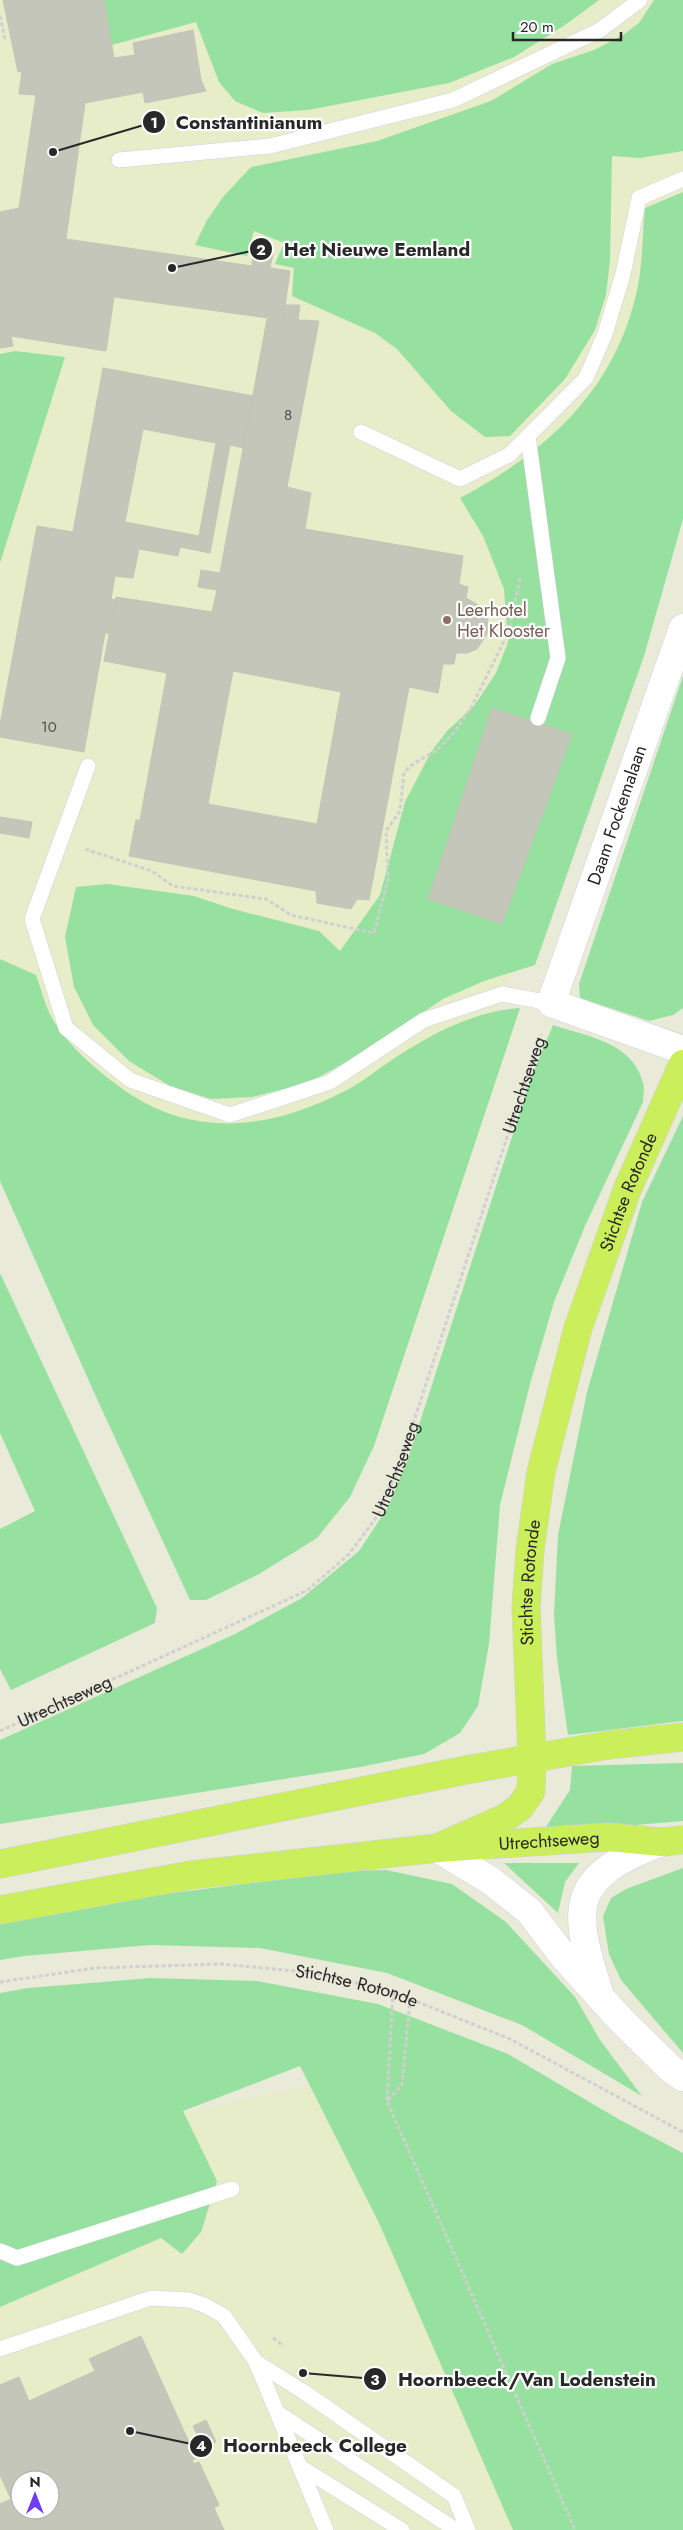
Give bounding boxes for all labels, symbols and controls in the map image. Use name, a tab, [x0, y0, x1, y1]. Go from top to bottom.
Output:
scale bar	[513, 10, 620, 42]
text: 20 m	[520, 16, 554, 38]
callout: Constantinianum	[141, 105, 333, 139]
text: Constantinianum	[176, 109, 322, 136]
text: 1	[150, 112, 158, 134]
callout: Het Nieuwe Eemland	[248, 232, 480, 266]
text: Het Nieuwe Eemland	[284, 236, 470, 263]
text: 2	[256, 239, 266, 261]
house number: 8	[284, 404, 292, 426]
place label: Leerhotel Het Klooster	[457, 597, 551, 644]
marker: Leerhotel Het Klooster	[441, 614, 453, 626]
house number: 10	[41, 716, 57, 738]
street label: Daam Fockemalaan	[581, 742, 653, 888]
street label: Utrechtseweg	[496, 1033, 552, 1137]
street label: Stichtse Rotonde	[593, 1128, 664, 1255]
street label: Utrechtseweg	[366, 1418, 426, 1521]
street label: Stichtse Rotonde	[513, 1518, 547, 1646]
street label: Utrechtseweg	[13, 1669, 116, 1734]
street label: Utrechtseweg	[498, 1825, 600, 1857]
street label: Stichtse Rotonde	[294, 1958, 422, 2014]
callout: Hoornbeeck/Van Lodenstein	[363, 2362, 666, 2396]
text: Hoornbeeck/Van Lodenstein	[398, 2366, 656, 2393]
text: 3	[370, 2369, 380, 2391]
callout: Hoornbeeck College	[188, 2429, 417, 2463]
text: Hoornbeeck College	[223, 2432, 407, 2459]
text: 4	[196, 2435, 206, 2457]
north arrow	[10, 2470, 60, 2520]
text: N	[29, 2472, 41, 2492]

